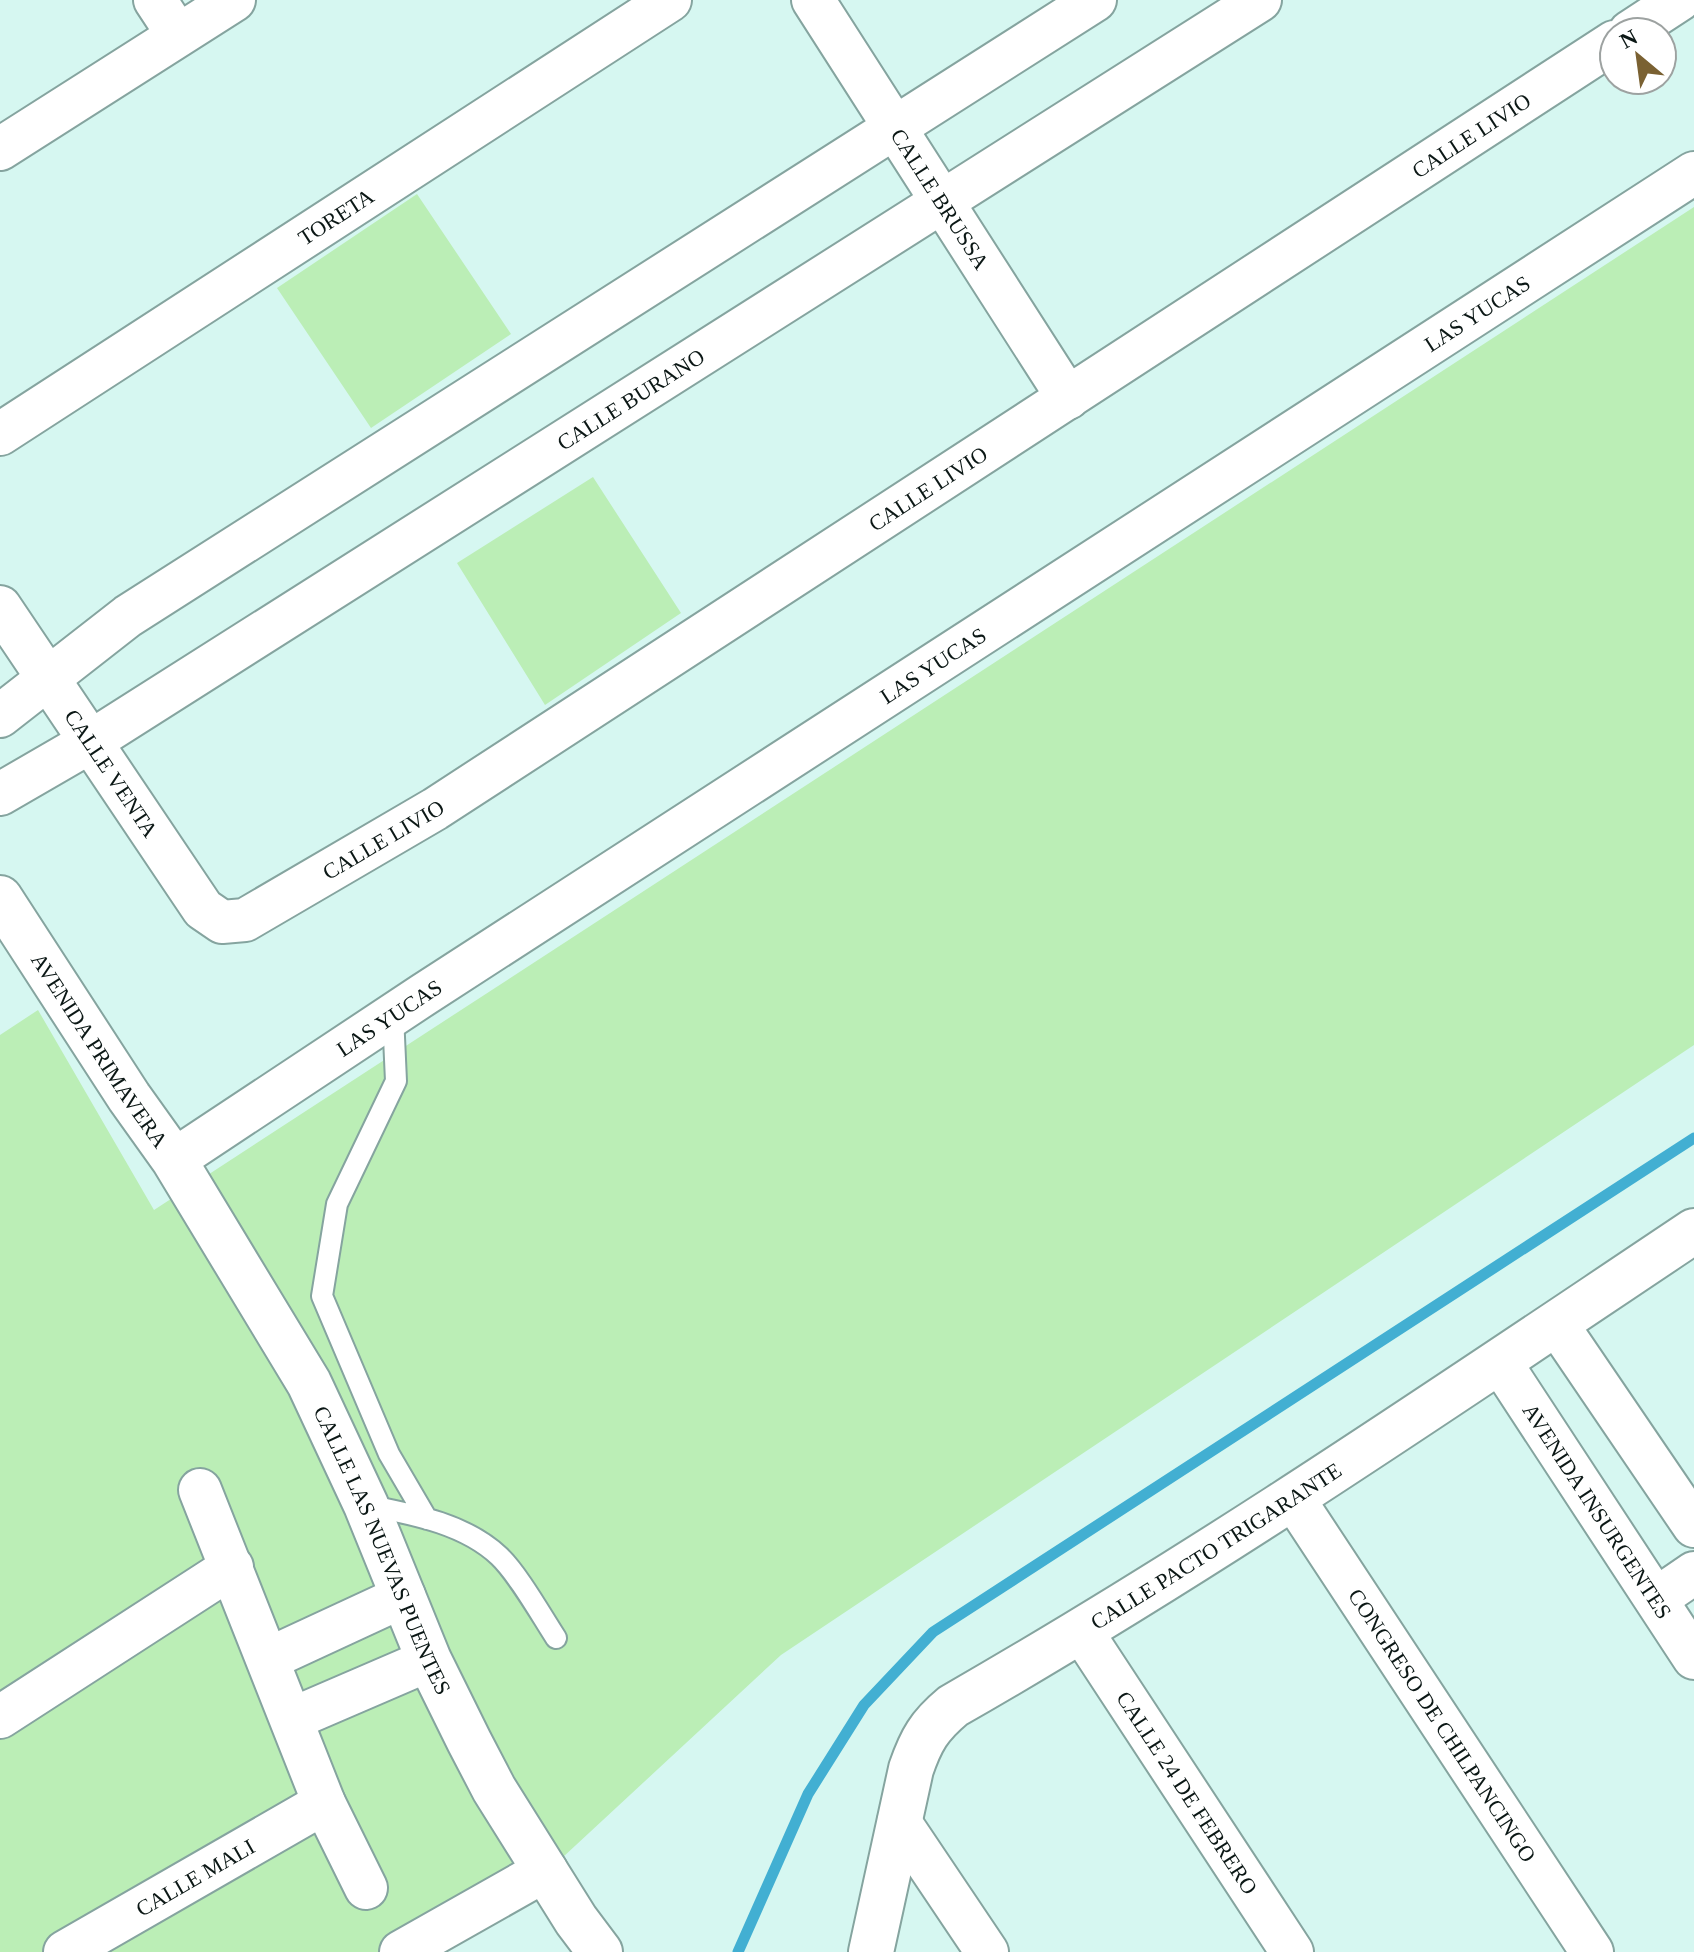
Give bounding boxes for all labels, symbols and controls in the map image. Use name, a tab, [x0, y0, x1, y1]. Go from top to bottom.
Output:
north arrow	[1598, 16, 1678, 96]
text: N	[1616, 24, 1642, 54]
street label: CALLE LIVIO	[1407, 88, 1535, 183]
street label: CALLE BRUSSA	[886, 124, 994, 274]
street label: TORETA	[294, 183, 378, 250]
street label: LAS YUCAS	[1420, 270, 1535, 357]
street label: CALLE BURANO	[553, 344, 709, 456]
street label: CALLE LIVIO	[864, 441, 992, 536]
street label: LAS YUCAS	[876, 622, 991, 709]
street label: CALLE VENTA	[59, 705, 163, 842]
street label: CALLE LIVIO	[318, 795, 449, 885]
street label: AVENIDA PRIMAVERA	[26, 948, 173, 1153]
street label: LAS YUCAS	[332, 974, 447, 1062]
street label: AVENIDA INSURGENTES	[1518, 1399, 1677, 1623]
street label: CALLE LAS NUEVAS PUENTES	[309, 1402, 456, 1699]
street label: CALLE PACTO TRIGARANTE	[1086, 1457, 1346, 1635]
street label: CONGRESO DE CHILPANCINGO	[1343, 1584, 1541, 1867]
street label: CALLE 24 DE FEBRERO	[1111, 1686, 1263, 1899]
street label: CALLE MALI	[132, 1834, 259, 1922]

